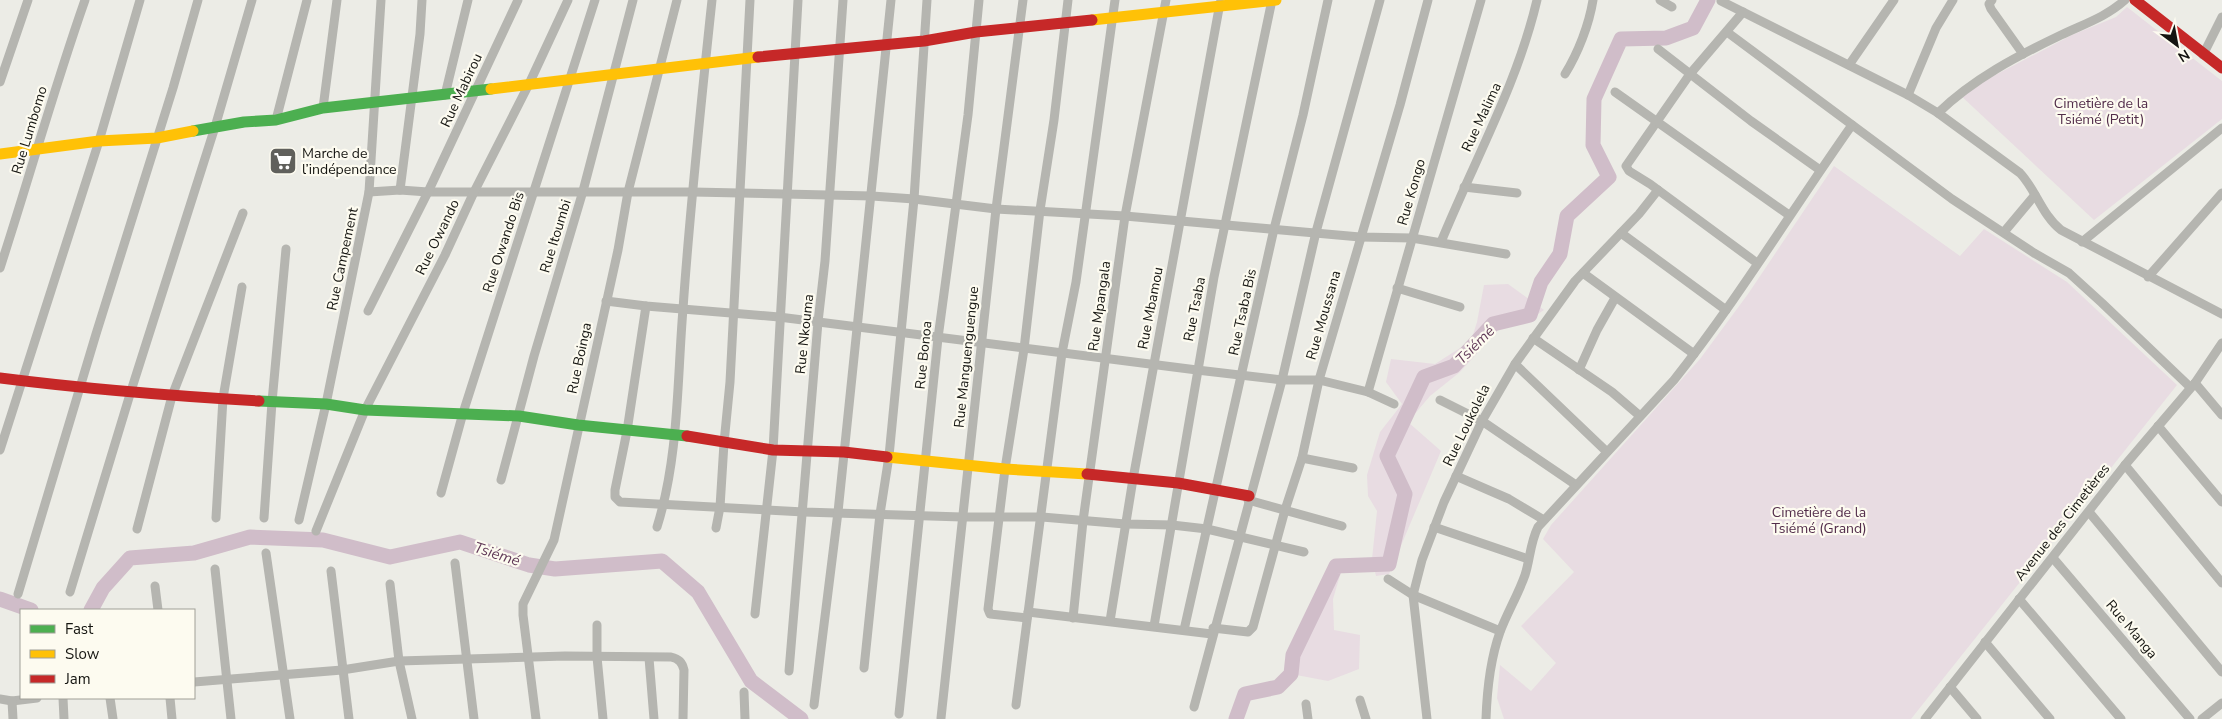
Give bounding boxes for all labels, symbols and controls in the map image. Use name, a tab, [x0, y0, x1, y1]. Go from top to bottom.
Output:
north arrow	[2152, 20, 2202, 70]
text: N	[2174, 45, 2193, 66]
street label: Rue Mabirou	[436, 50, 487, 130]
street label: Rue Malima	[1457, 79, 1506, 155]
street label: Rue Lumbomo	[7, 84, 52, 177]
park label: Cimetière de la Tsiémé (Petit)	[2054, 94, 2148, 129]
place label: Marche de l’indépendance	[302, 144, 396, 179]
supermarket icon: Marche de l’indépendance	[268, 146, 298, 176]
street label: Rue Kongo	[1393, 156, 1430, 228]
street label: Rue Owando Bis	[478, 189, 529, 295]
street label: Rue Owando	[411, 196, 464, 278]
street label: Rue Itoumbi	[535, 197, 576, 275]
street label: Rue Campement	[322, 206, 363, 312]
street label: Rue Mpangala	[1084, 260, 1115, 352]
street label: Rue Mbamou	[1133, 265, 1168, 351]
street label: Rue Tsaba Bis	[1224, 267, 1261, 357]
street label: Rue Moussana	[1302, 268, 1345, 362]
street label: Rue Tsaba	[1179, 275, 1210, 343]
street label: Rue Manguenguengue	[950, 285, 983, 429]
street label: Rue Nkouma	[791, 293, 818, 375]
street label: Rue Bonoa	[910, 320, 937, 390]
street label: Rue Boinga	[563, 321, 596, 395]
water label: Tsiémé	[1451, 321, 1499, 369]
street label: Rue Loukolela	[1438, 381, 1495, 469]
street label: Avenue des Cimetières	[2011, 460, 2114, 585]
park label: Cimetière de la Tsiémé (Grand)	[1771, 503, 1867, 538]
water label: Tsiémé	[471, 537, 523, 571]
street label: Rue Manga	[2101, 596, 2162, 663]
legend	[20, 609, 195, 699]
text: Fast	[65, 619, 94, 639]
text: Slow	[65, 644, 100, 664]
text: Jam	[64, 669, 91, 689]

